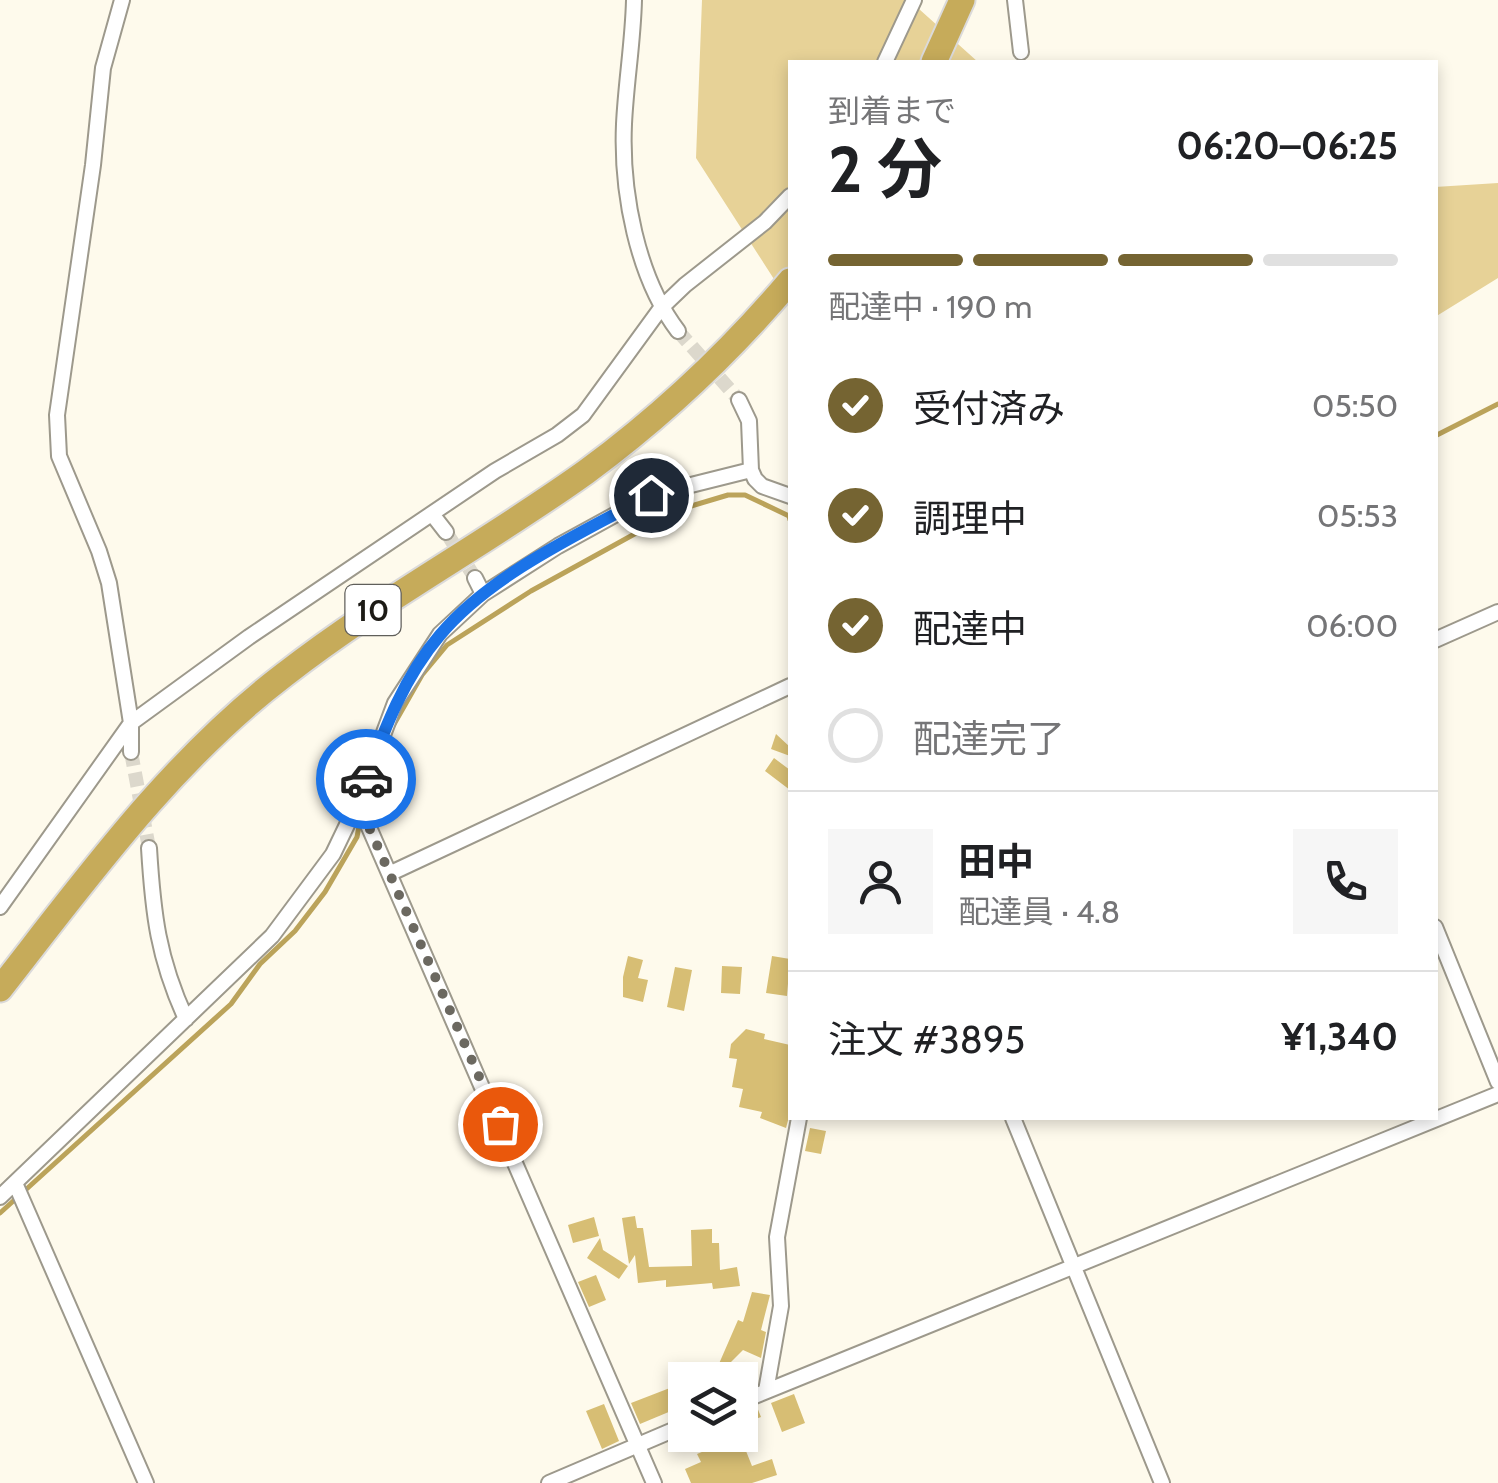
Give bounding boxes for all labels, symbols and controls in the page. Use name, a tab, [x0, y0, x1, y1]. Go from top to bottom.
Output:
text: 到着まで	[828, 91, 956, 130]
text: 06:20–06:25	[1176, 122, 1398, 169]
text: 2 分	[828, 129, 942, 208]
text: 配達中 · 190 m	[828, 287, 1032, 326]
icon: check	[828, 378, 883, 433]
text: 受付済み	[913, 385, 1065, 432]
text: 05:50	[1312, 386, 1398, 425]
pin	[609, 453, 694, 538]
icon: home	[624, 468, 679, 523]
icon: check	[828, 488, 883, 543]
text: 調理中	[913, 495, 1027, 542]
text: 05:53	[1317, 496, 1398, 535]
road number: 10	[346, 585, 400, 635]
icon: check	[828, 598, 883, 653]
text: 配達中	[913, 605, 1027, 652]
text: 06:00	[1306, 606, 1398, 645]
text: 配達完了	[913, 715, 1065, 762]
courier	[316, 729, 416, 829]
icon: car	[339, 752, 394, 807]
button: person	[828, 829, 933, 934]
button: phone	[1293, 829, 1398, 934]
text: 田中	[958, 838, 1034, 885]
text: 配達員 · 4.8	[958, 892, 1120, 931]
text: ¥1,340	[1281, 1013, 1398, 1060]
text: 注文 #3895	[828, 1016, 1025, 1063]
pin	[458, 1082, 543, 1167]
icon: bag	[473, 1097, 528, 1152]
map controls	[668, 1362, 758, 1452]
button: layers	[668, 1362, 758, 1452]

